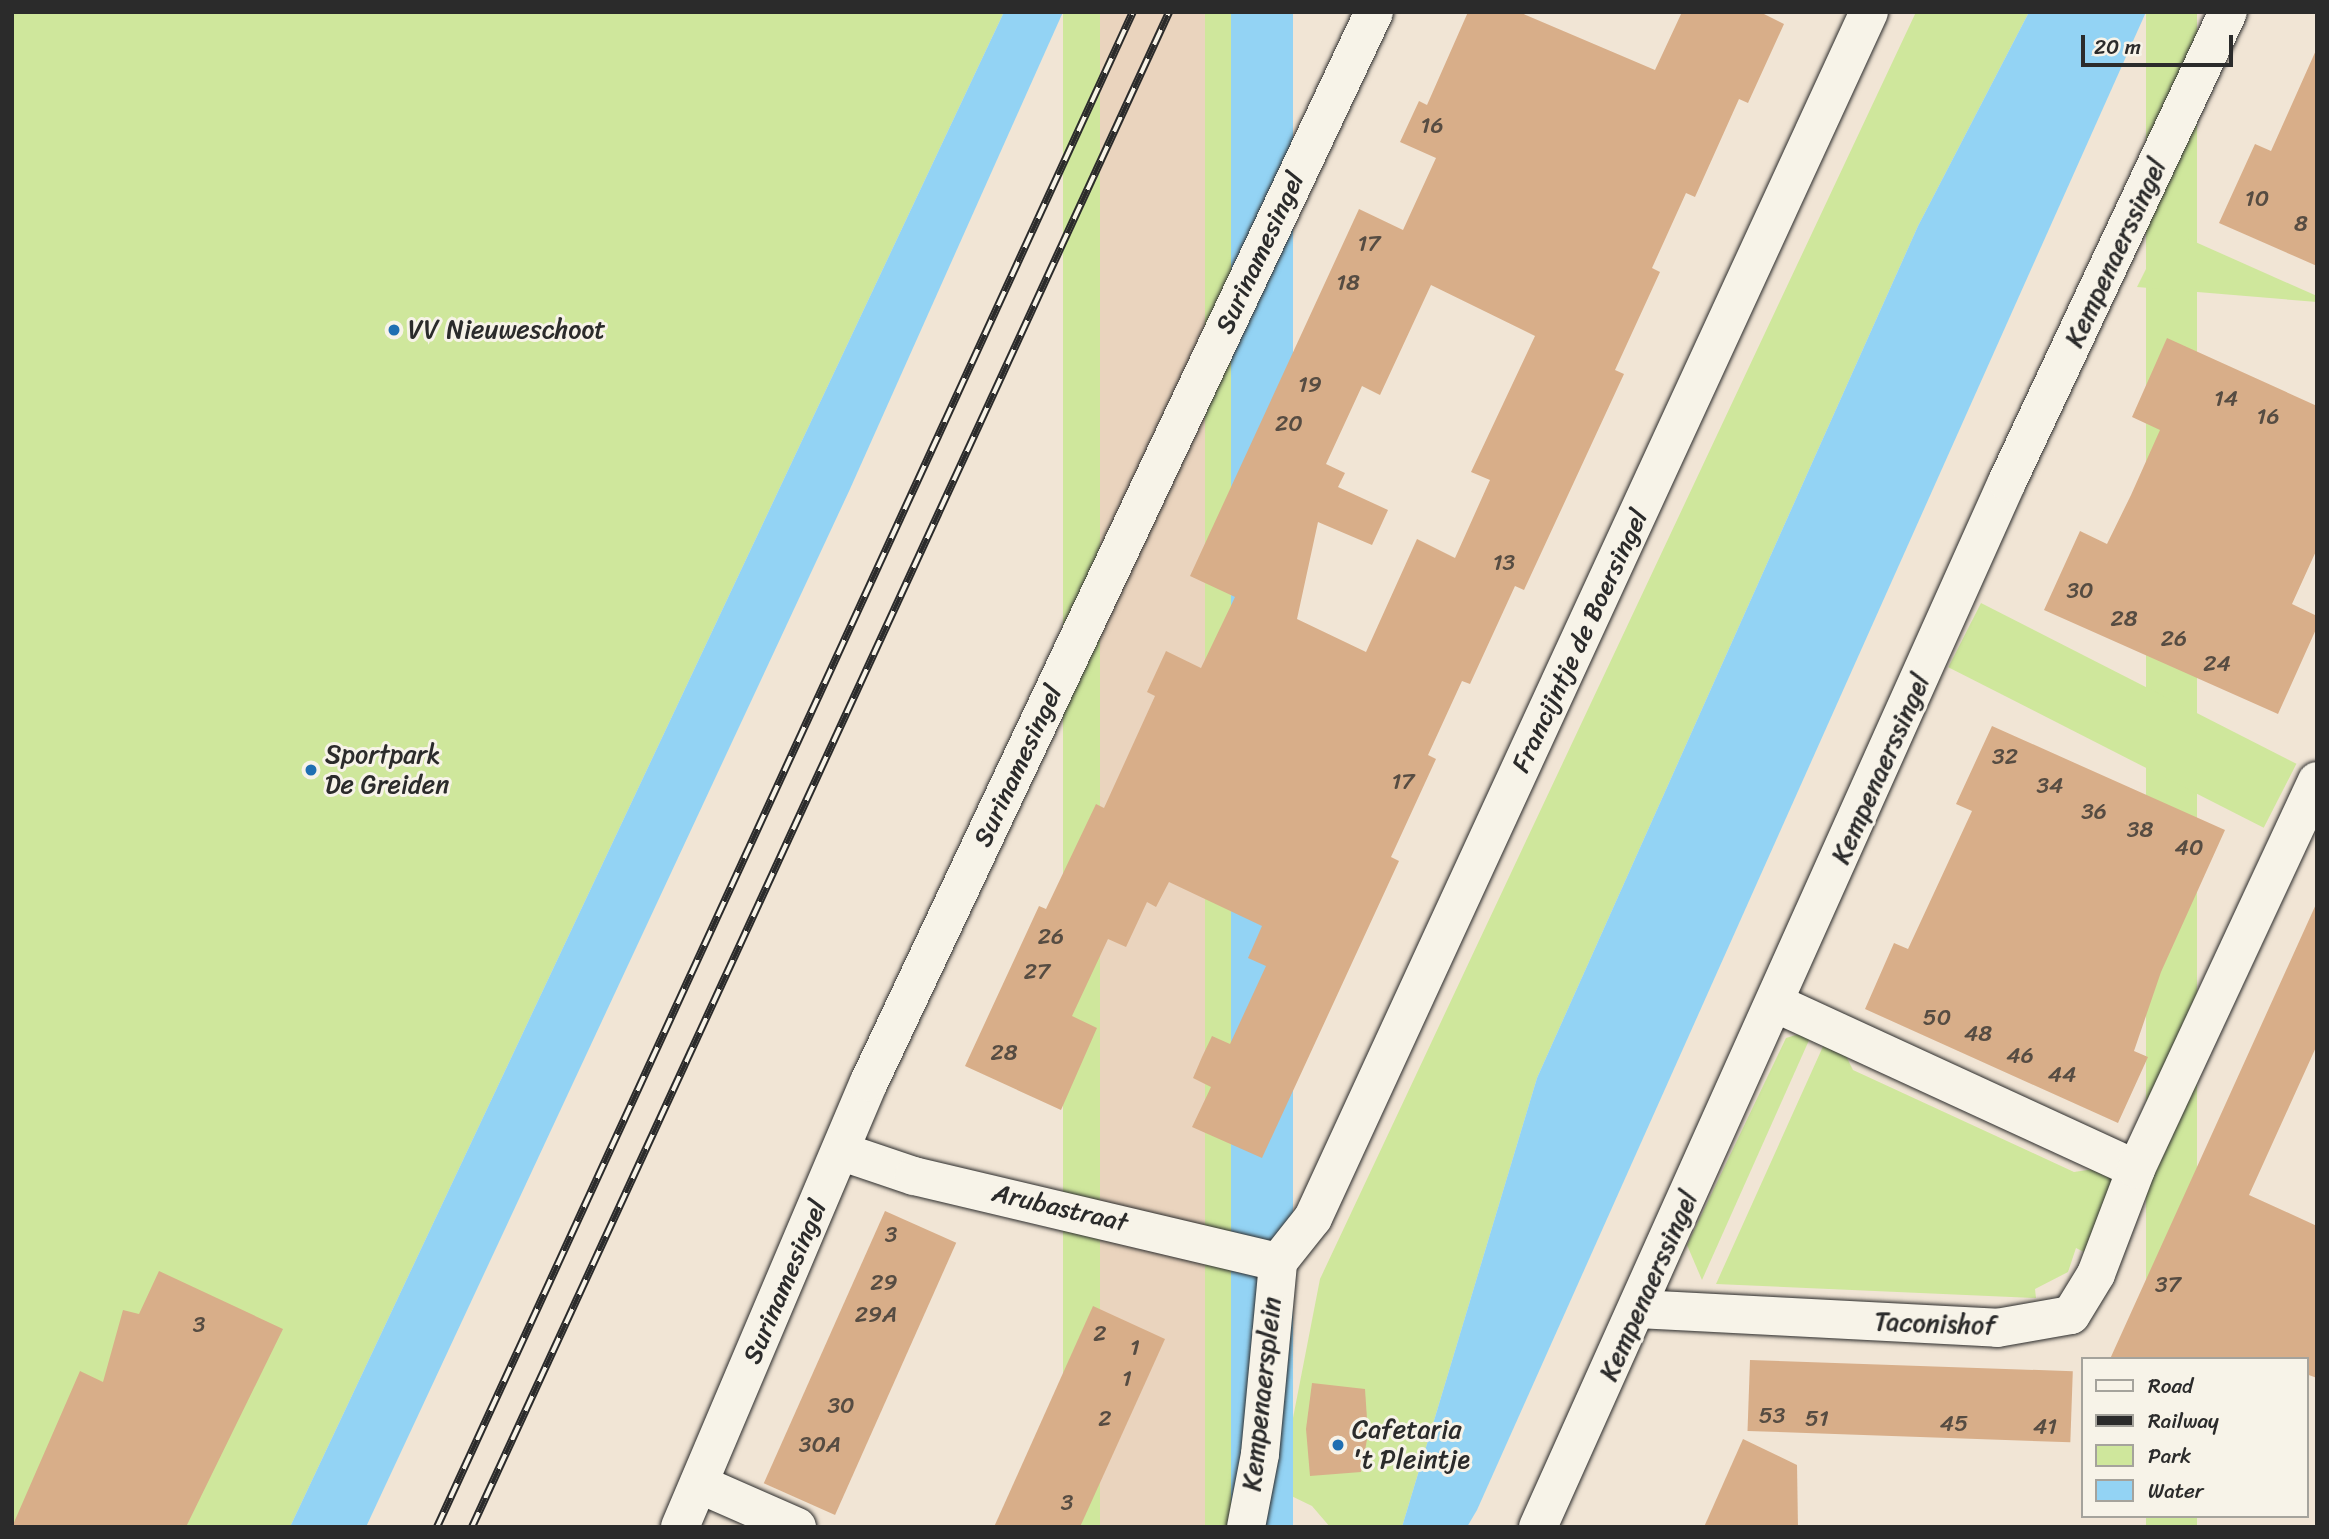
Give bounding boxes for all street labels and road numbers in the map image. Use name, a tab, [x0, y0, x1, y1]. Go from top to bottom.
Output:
street label: Kempenaerssingel	[2059, 154, 2173, 352]
street label: Surinamesingel	[1209, 167, 1311, 339]
street label: Francijntje de Boersingel	[1505, 504, 1655, 778]
street label: Kempenaerssingel	[1825, 669, 1937, 869]
street label: Surinamesingel	[967, 680, 1069, 852]
street label: Arubastraat	[989, 1177, 1131, 1239]
street label: Kempenaerssingel	[1593, 1186, 1705, 1386]
street label: Surinamesingel	[737, 1195, 833, 1369]
street label: Kempenaersplein	[1236, 1295, 1288, 1493]
street label: Taconishof	[1874, 1306, 1996, 1342]

